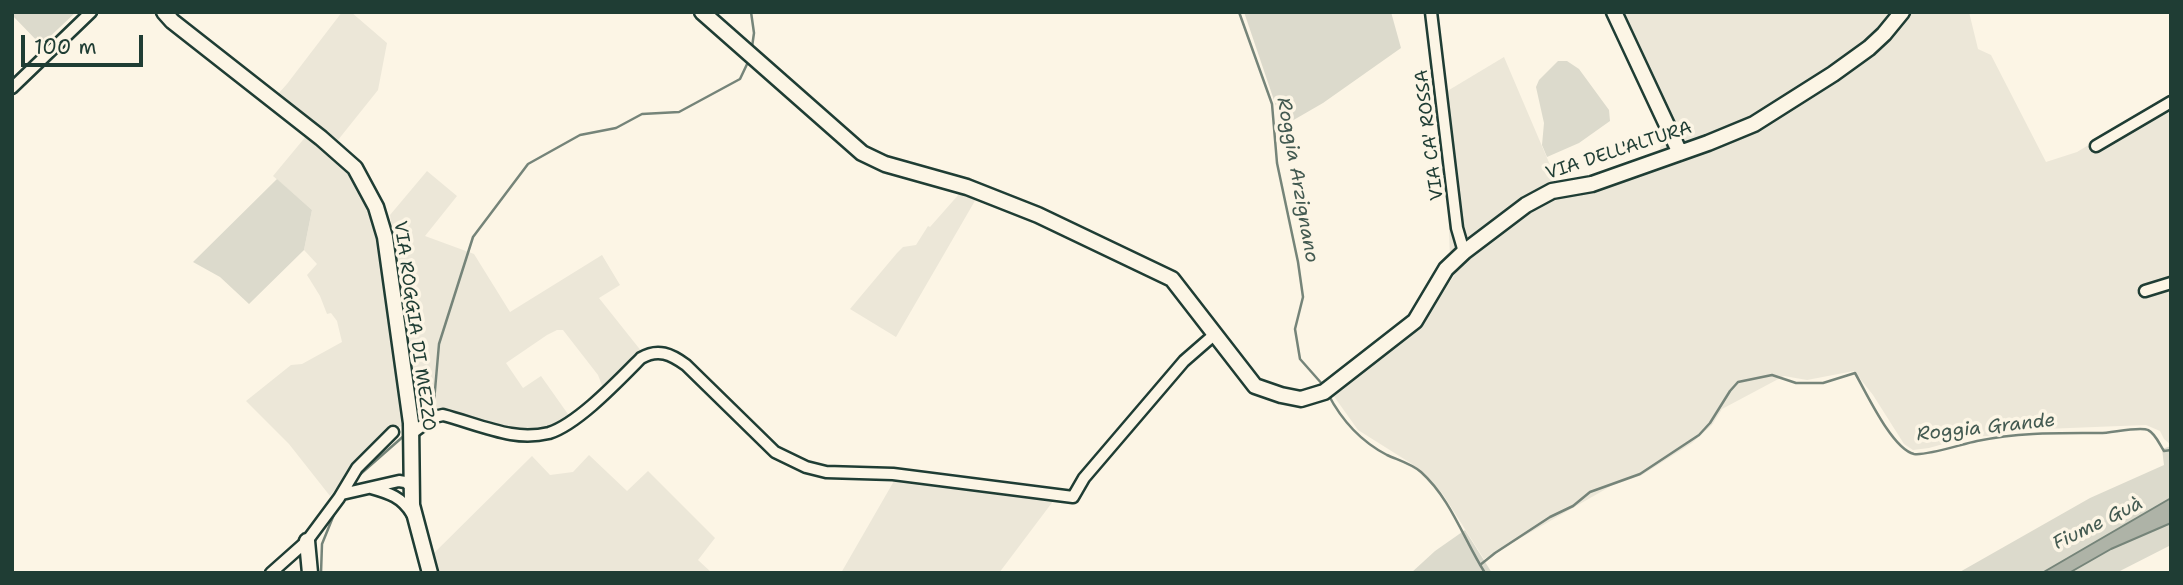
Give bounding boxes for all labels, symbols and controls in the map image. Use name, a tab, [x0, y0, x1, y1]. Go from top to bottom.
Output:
scale bar	[24, 21, 147, 65]
text: 100 m	[34, 33, 97, 61]
street label: VIA CA' ROSSA	[1411, 68, 1449, 202]
water label: Roggia Arzignano	[1271, 96, 1323, 264]
street label: VIA DELL'ALTURA	[1543, 117, 1695, 185]
street label: VIA ROGGIA DI MEZZO	[389, 220, 439, 432]
water label: Roggia Grande	[1916, 409, 2056, 447]
water label: Fiume Guà	[2049, 492, 2147, 556]

